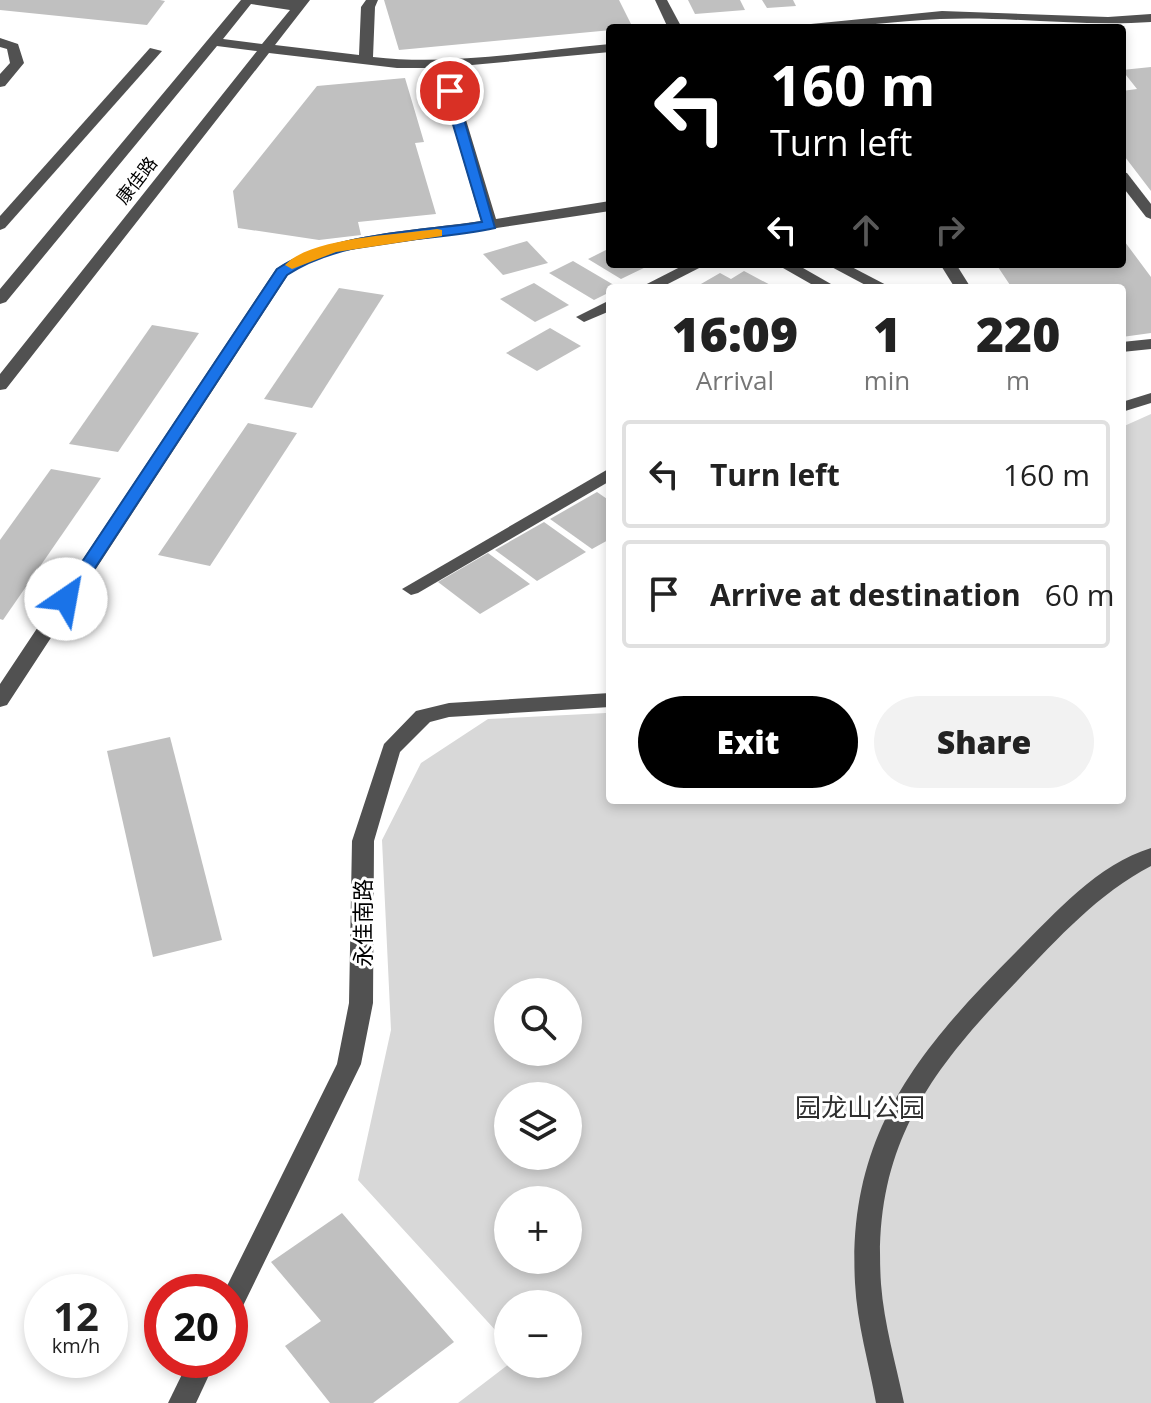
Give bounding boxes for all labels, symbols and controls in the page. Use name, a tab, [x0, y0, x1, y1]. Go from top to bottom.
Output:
text: 160 m	[770, 46, 936, 122]
icon: left	[638, 56, 742, 160]
pin	[416, 57, 484, 125]
icon: arrive	[428, 69, 472, 113]
text: Turn left	[770, 118, 912, 167]
street label: 康佳路	[110, 151, 162, 209]
icon: left	[760, 208, 804, 252]
icon: ahead	[844, 208, 888, 252]
icon: right	[928, 208, 972, 252]
text: 16:09	[672, 301, 798, 366]
text: 1	[873, 301, 901, 366]
text: 220	[976, 301, 1060, 366]
text: Arrival	[696, 362, 774, 398]
text: min	[864, 362, 910, 398]
text: m	[1006, 362, 1030, 398]
icon: left	[642, 452, 686, 496]
text: Turn left	[710, 454, 840, 495]
text: 160 m	[1003, 454, 1090, 495]
position arrow	[24, 557, 108, 641]
icon: arrive	[642, 572, 686, 616]
text: Arrive at destination	[710, 574, 1021, 615]
text: 60 m	[1045, 574, 1115, 615]
button: Exit	[638, 696, 858, 788]
button: Share	[874, 696, 1094, 788]
street label: 永佳南路	[347, 879, 377, 967]
map controls	[494, 978, 582, 1378]
button: search	[494, 978, 582, 1066]
button: layers	[494, 1082, 582, 1170]
park label: 园龙山公园	[795, 1089, 925, 1125]
button: +	[494, 1186, 582, 1274]
speed limit sign: 20	[144, 1274, 248, 1378]
text: 12	[53, 1288, 99, 1343]
button: −	[494, 1290, 582, 1378]
text: km/h	[52, 1332, 100, 1359]

